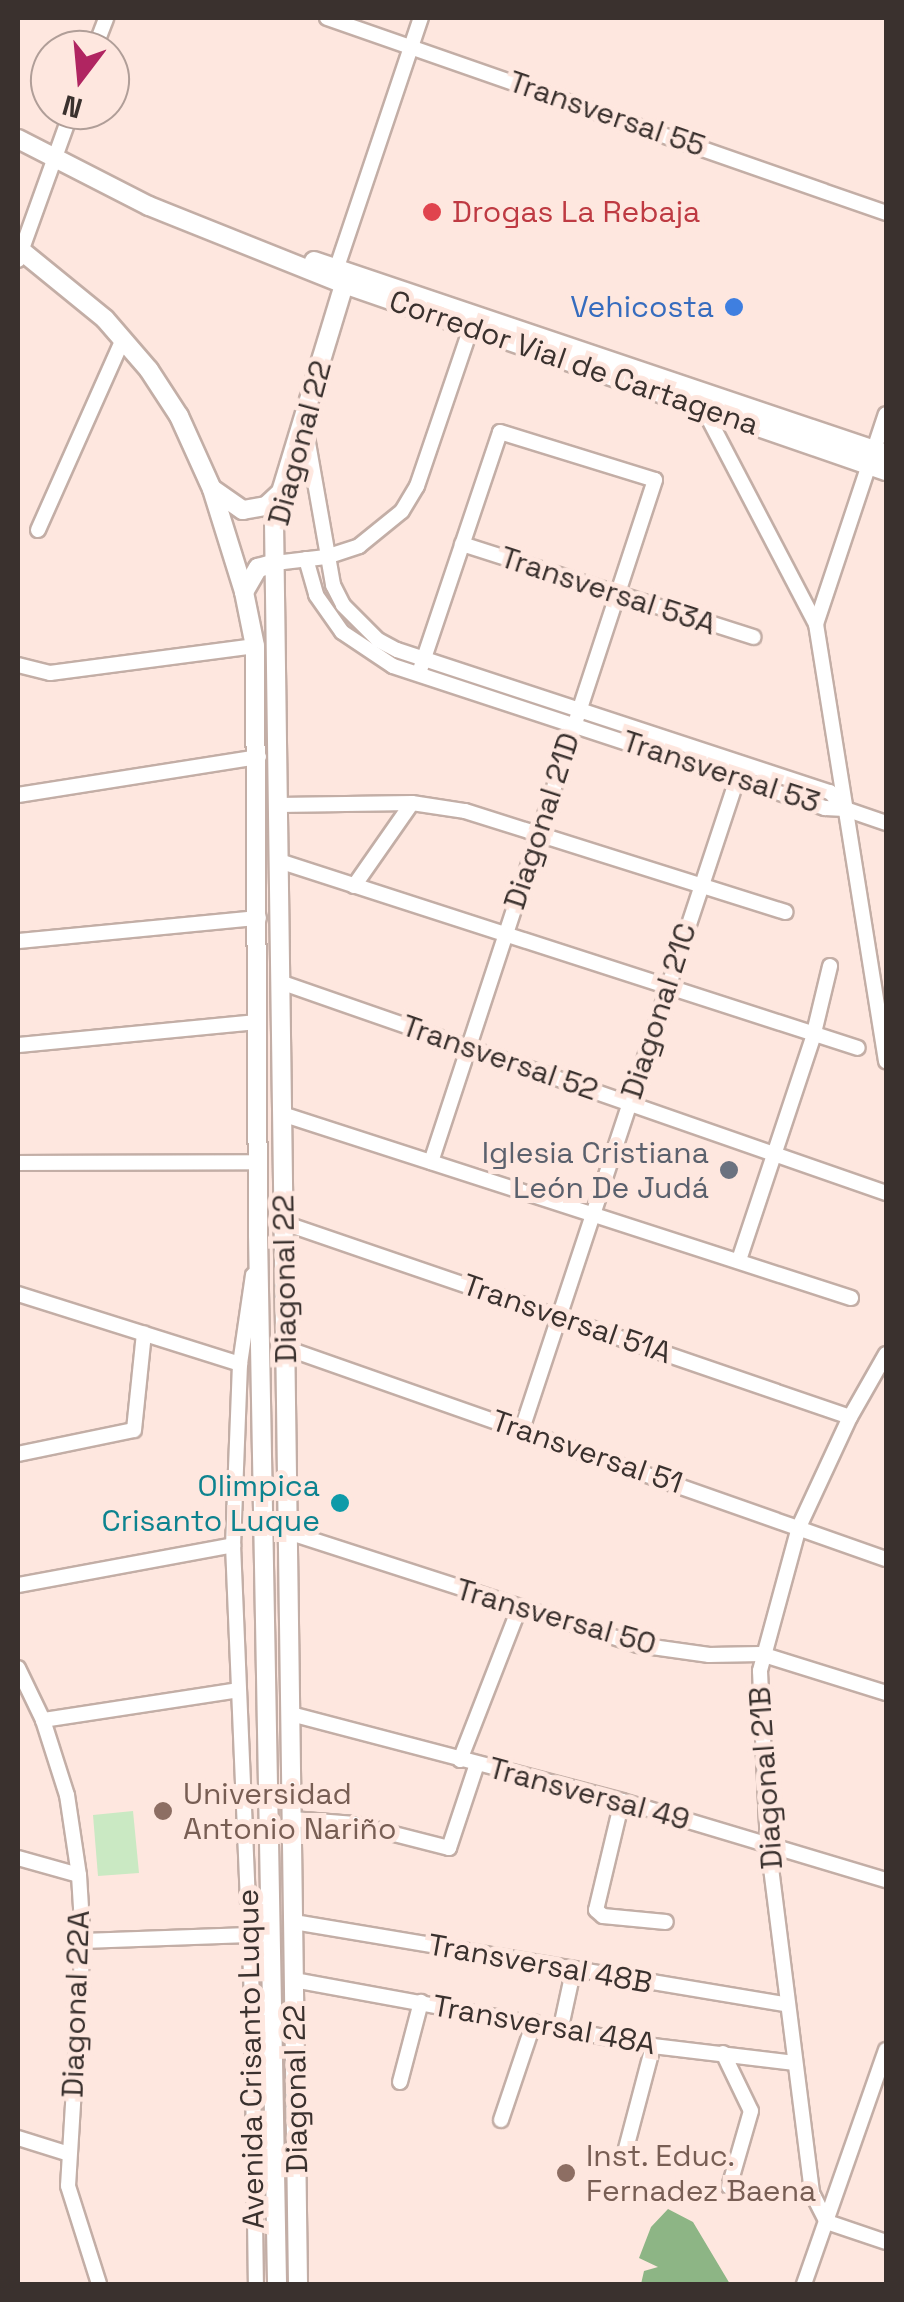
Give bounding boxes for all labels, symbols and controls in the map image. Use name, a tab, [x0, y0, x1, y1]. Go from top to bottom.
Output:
north arrow	[30, 30, 130, 130]
street label: Transversal 55	[504, 64, 710, 164]
text: N	[58, 87, 86, 127]
place label: Drogas La Rebaja	[452, 194, 700, 230]
marker: Drogas La Rebaja	[421, 201, 443, 223]
street label: Corredor Vial de Cartagena	[384, 283, 764, 443]
place label: Vehicosta	[570, 289, 714, 325]
marker: Vehicosta	[723, 296, 745, 318]
street label: Diagonal 22	[261, 357, 339, 529]
street label: Transversal 53A	[496, 539, 720, 643]
street label: Transversal 53	[618, 723, 824, 821]
street label: Diagonal 21D	[497, 728, 587, 914]
street label: Diagonal 21C	[614, 919, 704, 1103]
street label: Transversal 52	[397, 1008, 603, 1108]
place label: Iglesia Cristiana León De Judá	[482, 1135, 709, 1206]
marker: Iglesia Cristiana León De Judá	[718, 1159, 740, 1181]
street label: Diagonal 22	[266, 1194, 304, 1364]
street label: Transversal 51A	[458, 1266, 676, 1372]
street label: Transversal 51	[487, 1403, 687, 1501]
place label: Olimpica Crisanto Luque	[102, 1468, 320, 1538]
marker: Olimpica Crisanto Luque	[329, 1492, 351, 1514]
street label: Transversal 50	[452, 1571, 660, 1663]
street label: Diagonal 21B	[742, 1685, 790, 1871]
street label: Transversal 49	[485, 1750, 693, 1838]
place label: Universidad Antonio Nariño	[183, 1776, 396, 1846]
marker: Universidad Antonio Nariño	[152, 1800, 174, 1822]
street label: Avenida Crisanto Luque	[230, 1889, 272, 2229]
street label: Diagonal 22A	[55, 1910, 97, 2098]
street label: Transversal 48B	[425, 1927, 655, 2001]
street label: Transversal 48A	[430, 1988, 658, 2062]
street label: Diagonal 22	[277, 2004, 315, 2174]
place label: Inst. Educ. Fernadez Baena	[586, 2138, 816, 2208]
marker: Inst. Educ. Fernadez Baena	[555, 2162, 577, 2184]

